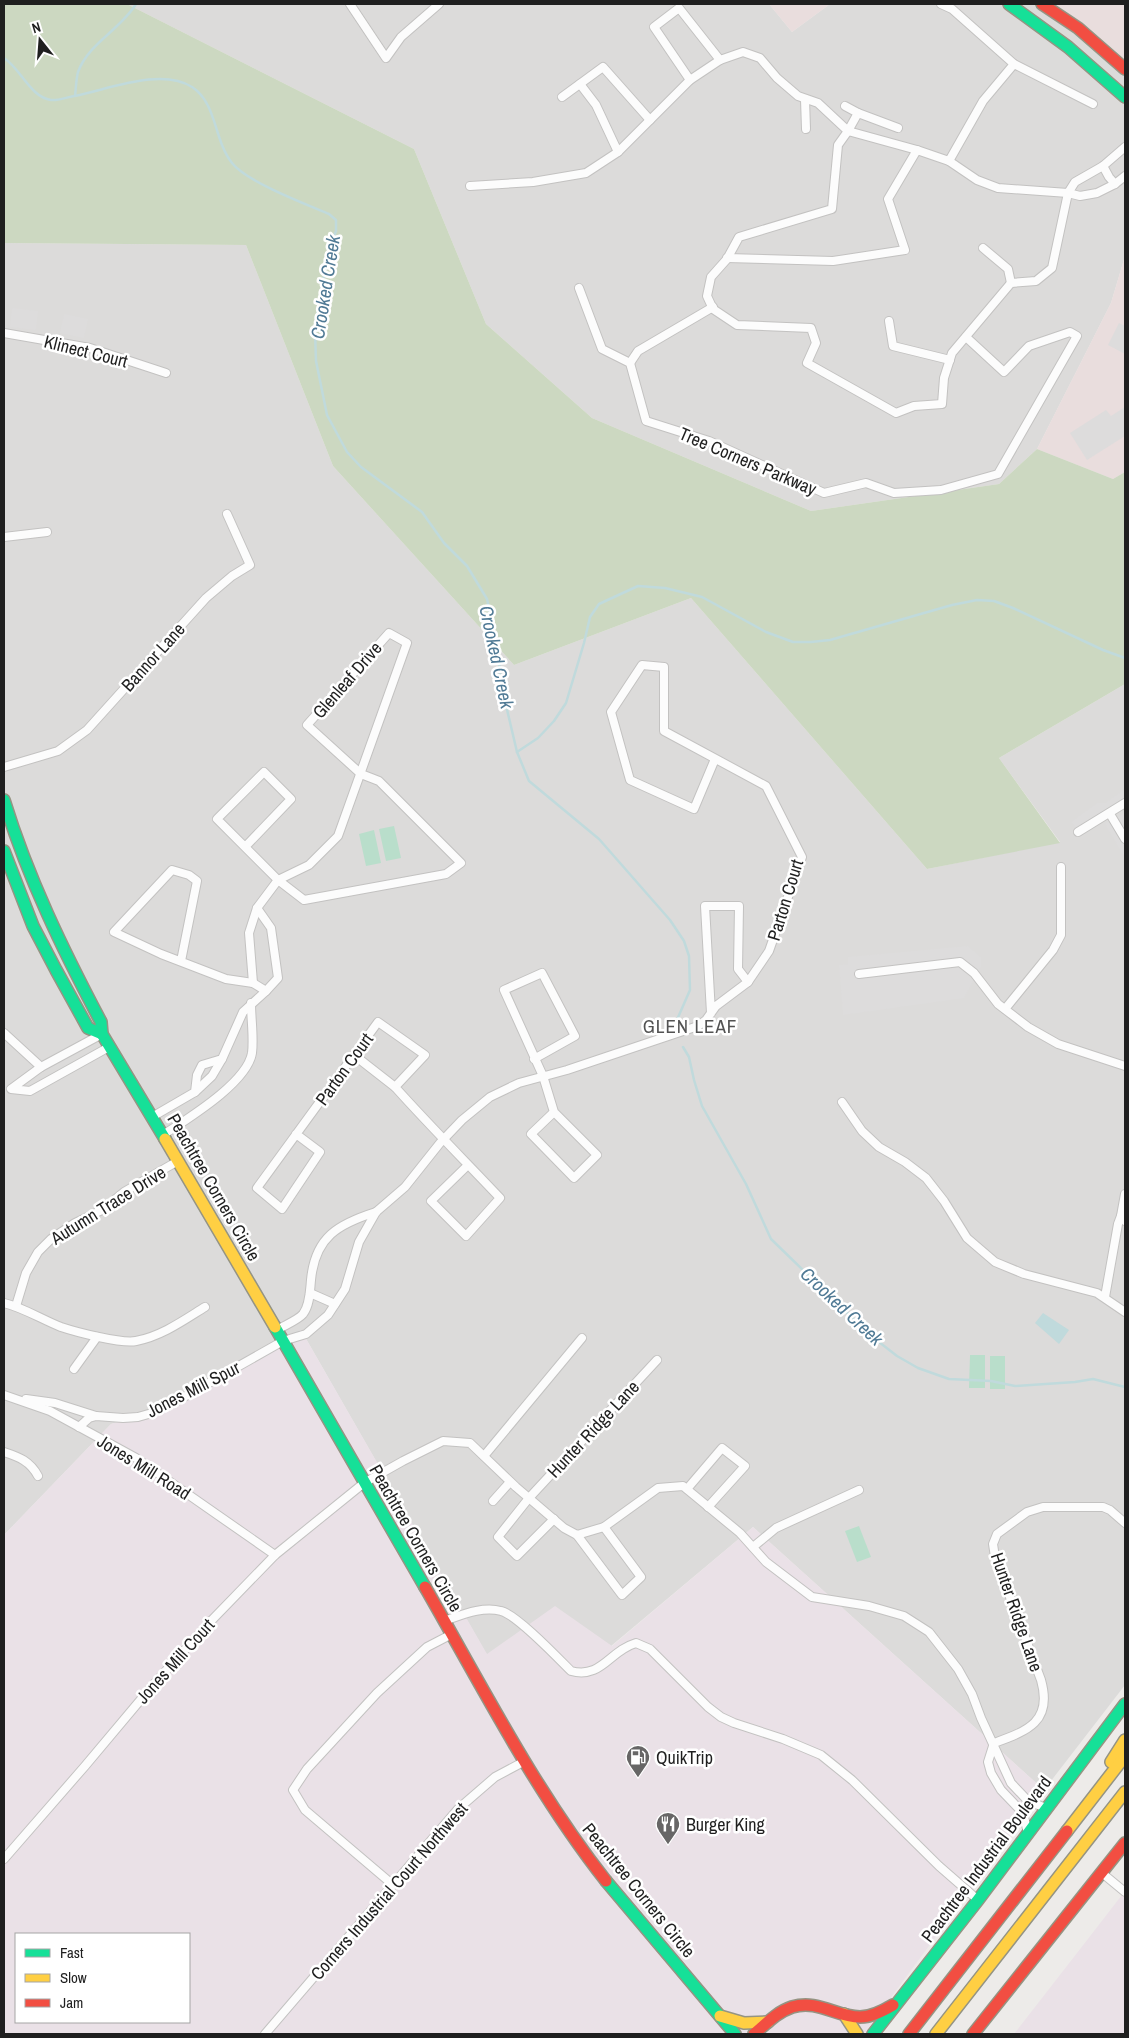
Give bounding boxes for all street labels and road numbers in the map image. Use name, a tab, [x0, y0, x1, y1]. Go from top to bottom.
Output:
street label: Klinect Court	[42, 329, 130, 373]
street label: Tree Corners Parkway	[675, 421, 821, 501]
street label: Bannor Lane	[115, 617, 191, 697]
street label: Glenleaf Drive	[307, 636, 387, 724]
street label: Parton Court	[761, 856, 809, 944]
street label: Parton Court	[309, 1028, 379, 1110]
street label: Peachtree Corners Circle	[162, 1109, 266, 1265]
street label: Autumn Trace Drive	[45, 1160, 170, 1251]
street label: Jones Mill Spur	[142, 1355, 244, 1423]
street label: Hunter Ridge Lane	[541, 1375, 645, 1483]
street label: Jones Mill Road	[93, 1428, 195, 1506]
street label: Peachtree Corners Circle	[364, 1460, 468, 1616]
street label: Hunter Ridge Lane	[985, 1549, 1049, 1675]
street label: Jones Mill Court	[130, 1613, 220, 1709]
street label: Peachtree Industrial Boulevard	[915, 1771, 1057, 1947]
street label: Corners Industrial Court Northwest	[305, 1797, 473, 1985]
street label: Peachtree Corners Circle	[577, 1817, 701, 1963]

